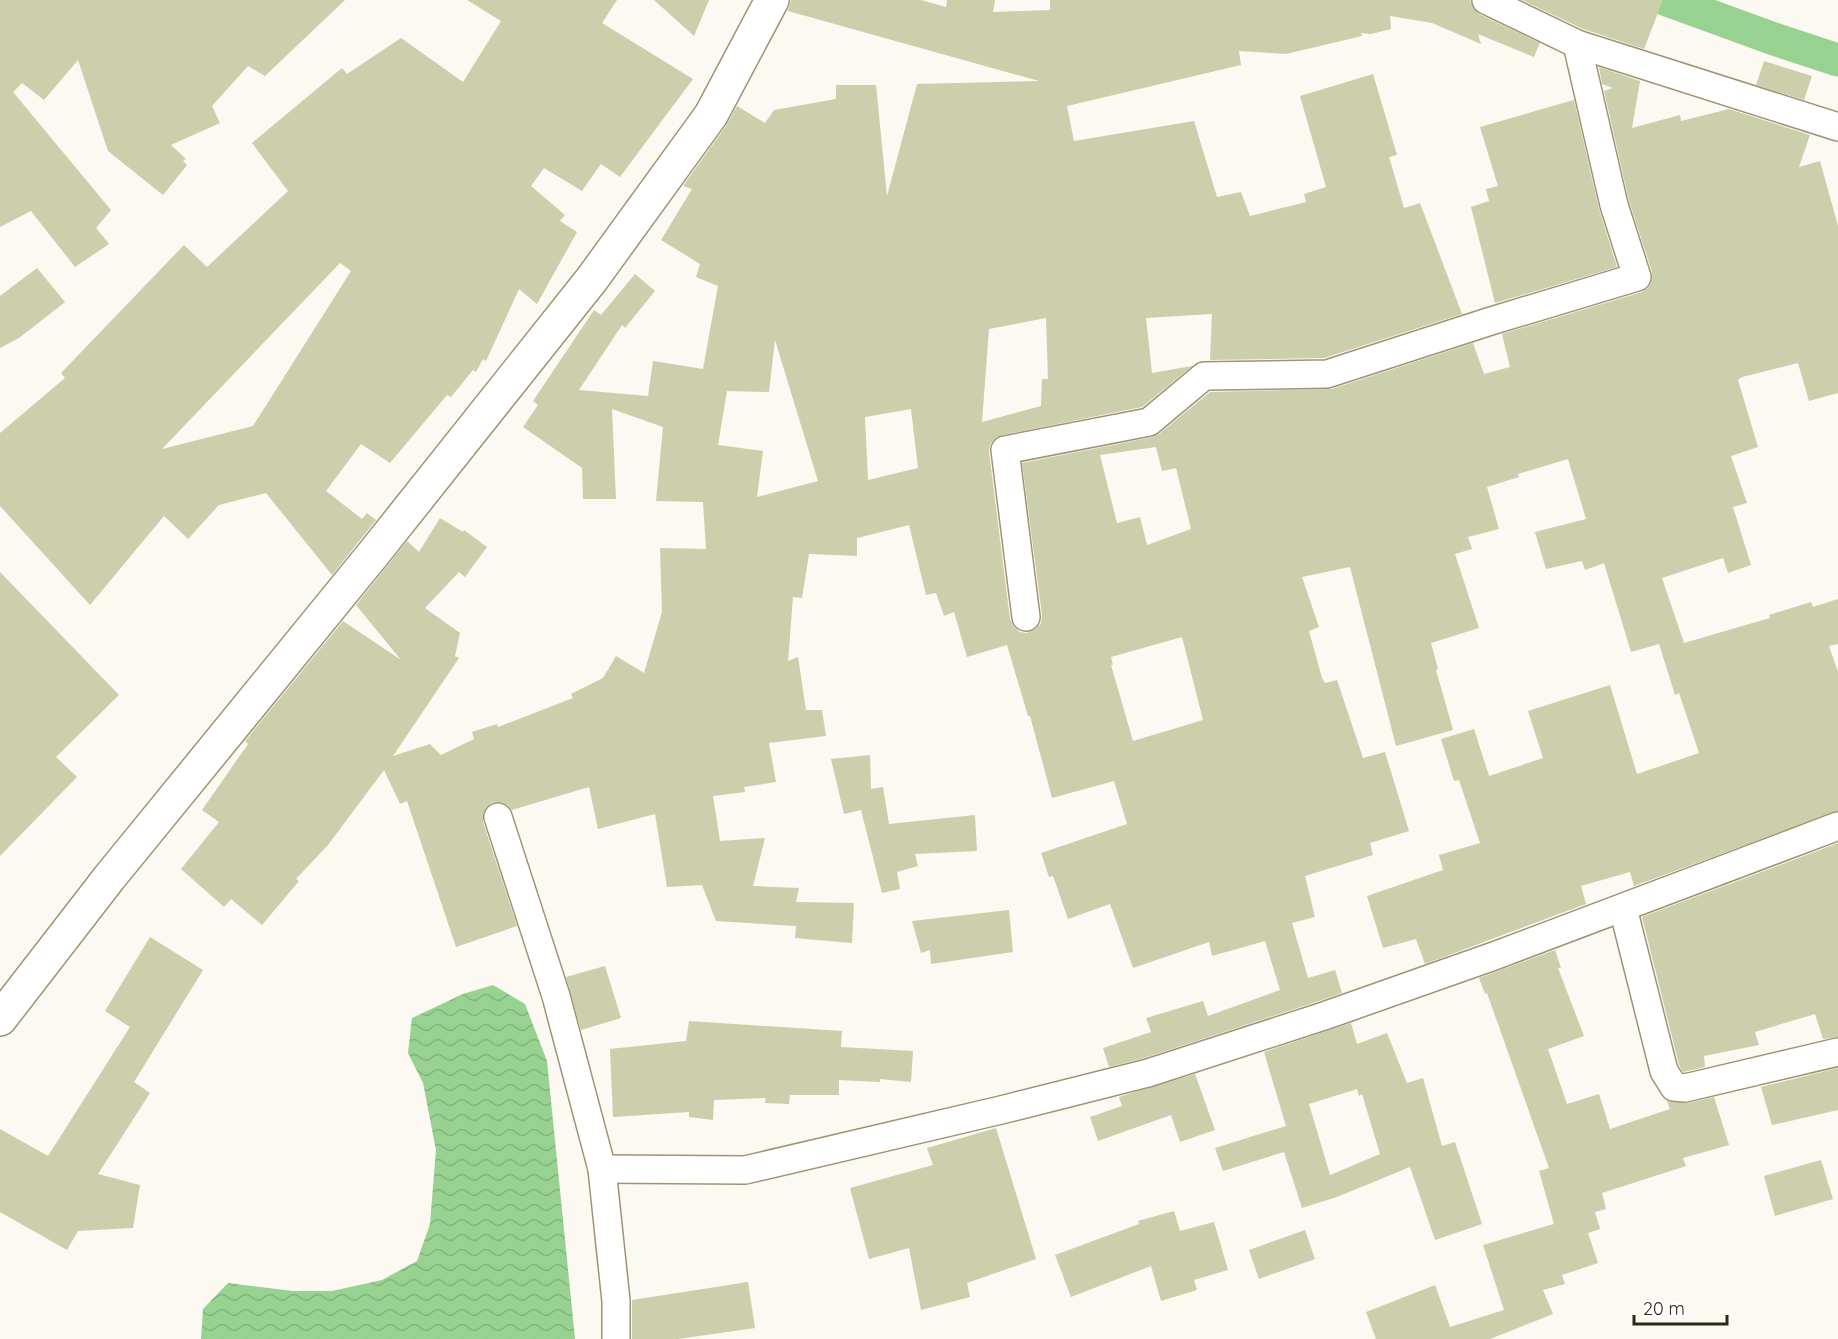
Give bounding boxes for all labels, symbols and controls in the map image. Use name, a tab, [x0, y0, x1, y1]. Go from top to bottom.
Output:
scale bar	[1634, 1288, 1727, 1326]
text: 20 m	[1643, 1297, 1685, 1320]

